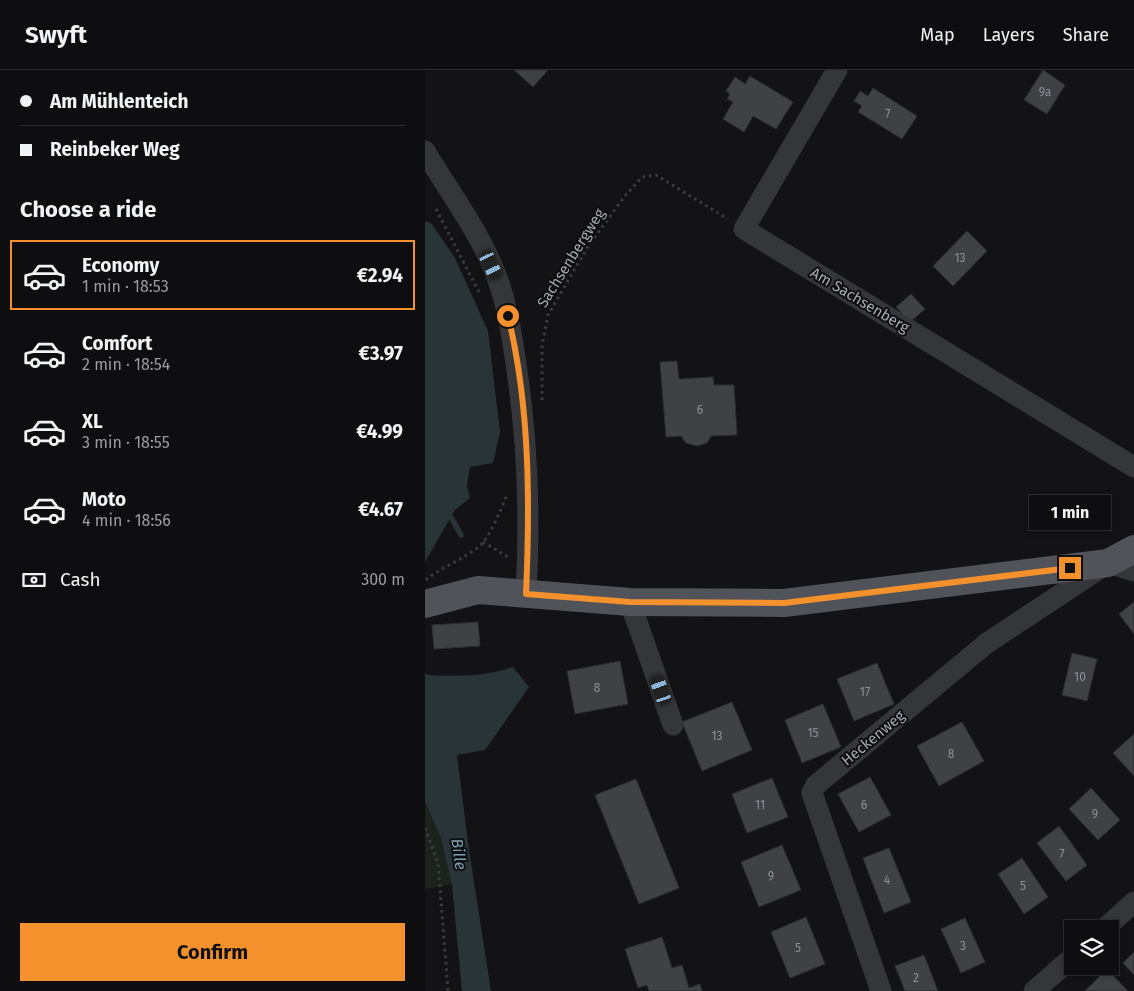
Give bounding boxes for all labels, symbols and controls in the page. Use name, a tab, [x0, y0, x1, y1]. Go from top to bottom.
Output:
text: Swyft	[25, 21, 87, 49]
text: Map	[920, 24, 955, 46]
text: Layers	[983, 24, 1035, 46]
text: Share	[1063, 24, 1109, 46]
house number: 9a	[1039, 85, 1051, 99]
text: Am Mühlenteich	[50, 90, 188, 113]
house number: 7	[885, 107, 891, 121]
text: Reinbeker Weg	[50, 138, 180, 161]
text: Choose a ride	[20, 196, 156, 223]
street label: Sachsenbergweg	[533, 205, 609, 311]
car	[477, 248, 504, 282]
house number: 13	[954, 251, 966, 265]
icon: car	[22, 253, 67, 298]
text: Economy	[82, 254, 159, 277]
street label: Am Sachsenberg	[807, 263, 913, 337]
text: €2.94	[357, 264, 403, 287]
text: 1 min · 18:53	[82, 277, 169, 296]
route start	[497, 305, 519, 327]
icon: car	[22, 331, 67, 376]
text: Comfort	[82, 332, 152, 355]
text: €3.97	[358, 342, 403, 365]
text: 2 min · 18:54	[82, 355, 170, 374]
house number: 6	[697, 403, 703, 417]
icon: car	[22, 409, 67, 454]
text: XL	[82, 410, 103, 433]
text: €4.99	[356, 420, 403, 443]
text: 3 min · 18:55	[82, 433, 170, 452]
icon: car	[22, 487, 67, 532]
text: Moto	[82, 488, 126, 511]
callout: 1 min	[1029, 496, 1111, 530]
text: €4.67	[358, 498, 403, 521]
text: 1 min	[1051, 503, 1089, 522]
text: 4 min · 18:56	[82, 511, 171, 530]
route end	[1059, 557, 1081, 579]
icon: cash	[20, 566, 48, 594]
text: Cash	[60, 568, 101, 591]
text: 300 m	[361, 570, 405, 589]
house number: 10	[1074, 670, 1086, 684]
car	[649, 673, 672, 707]
house number: 8	[594, 681, 601, 695]
house number: 17	[860, 685, 870, 699]
street label: Heckenweg	[838, 706, 908, 770]
house number: 15	[807, 726, 819, 740]
house number: 13	[711, 729, 723, 743]
house number: 8	[948, 747, 955, 761]
house number: 11	[755, 798, 765, 812]
house number: 6	[861, 798, 867, 812]
house number: 9	[1092, 807, 1098, 821]
water label: Bille	[447, 837, 471, 871]
house number: 7	[1059, 847, 1065, 861]
house number: 9	[768, 869, 774, 883]
house number: 4	[884, 873, 891, 887]
house number: 5	[1020, 879, 1026, 893]
map controls	[1064, 920, 1119, 975]
button: layers	[1064, 920, 1119, 975]
button: Confirm	[20, 923, 405, 981]
house number: 3	[960, 939, 966, 953]
house number: 5	[795, 941, 801, 955]
house number: 2	[913, 971, 919, 985]

